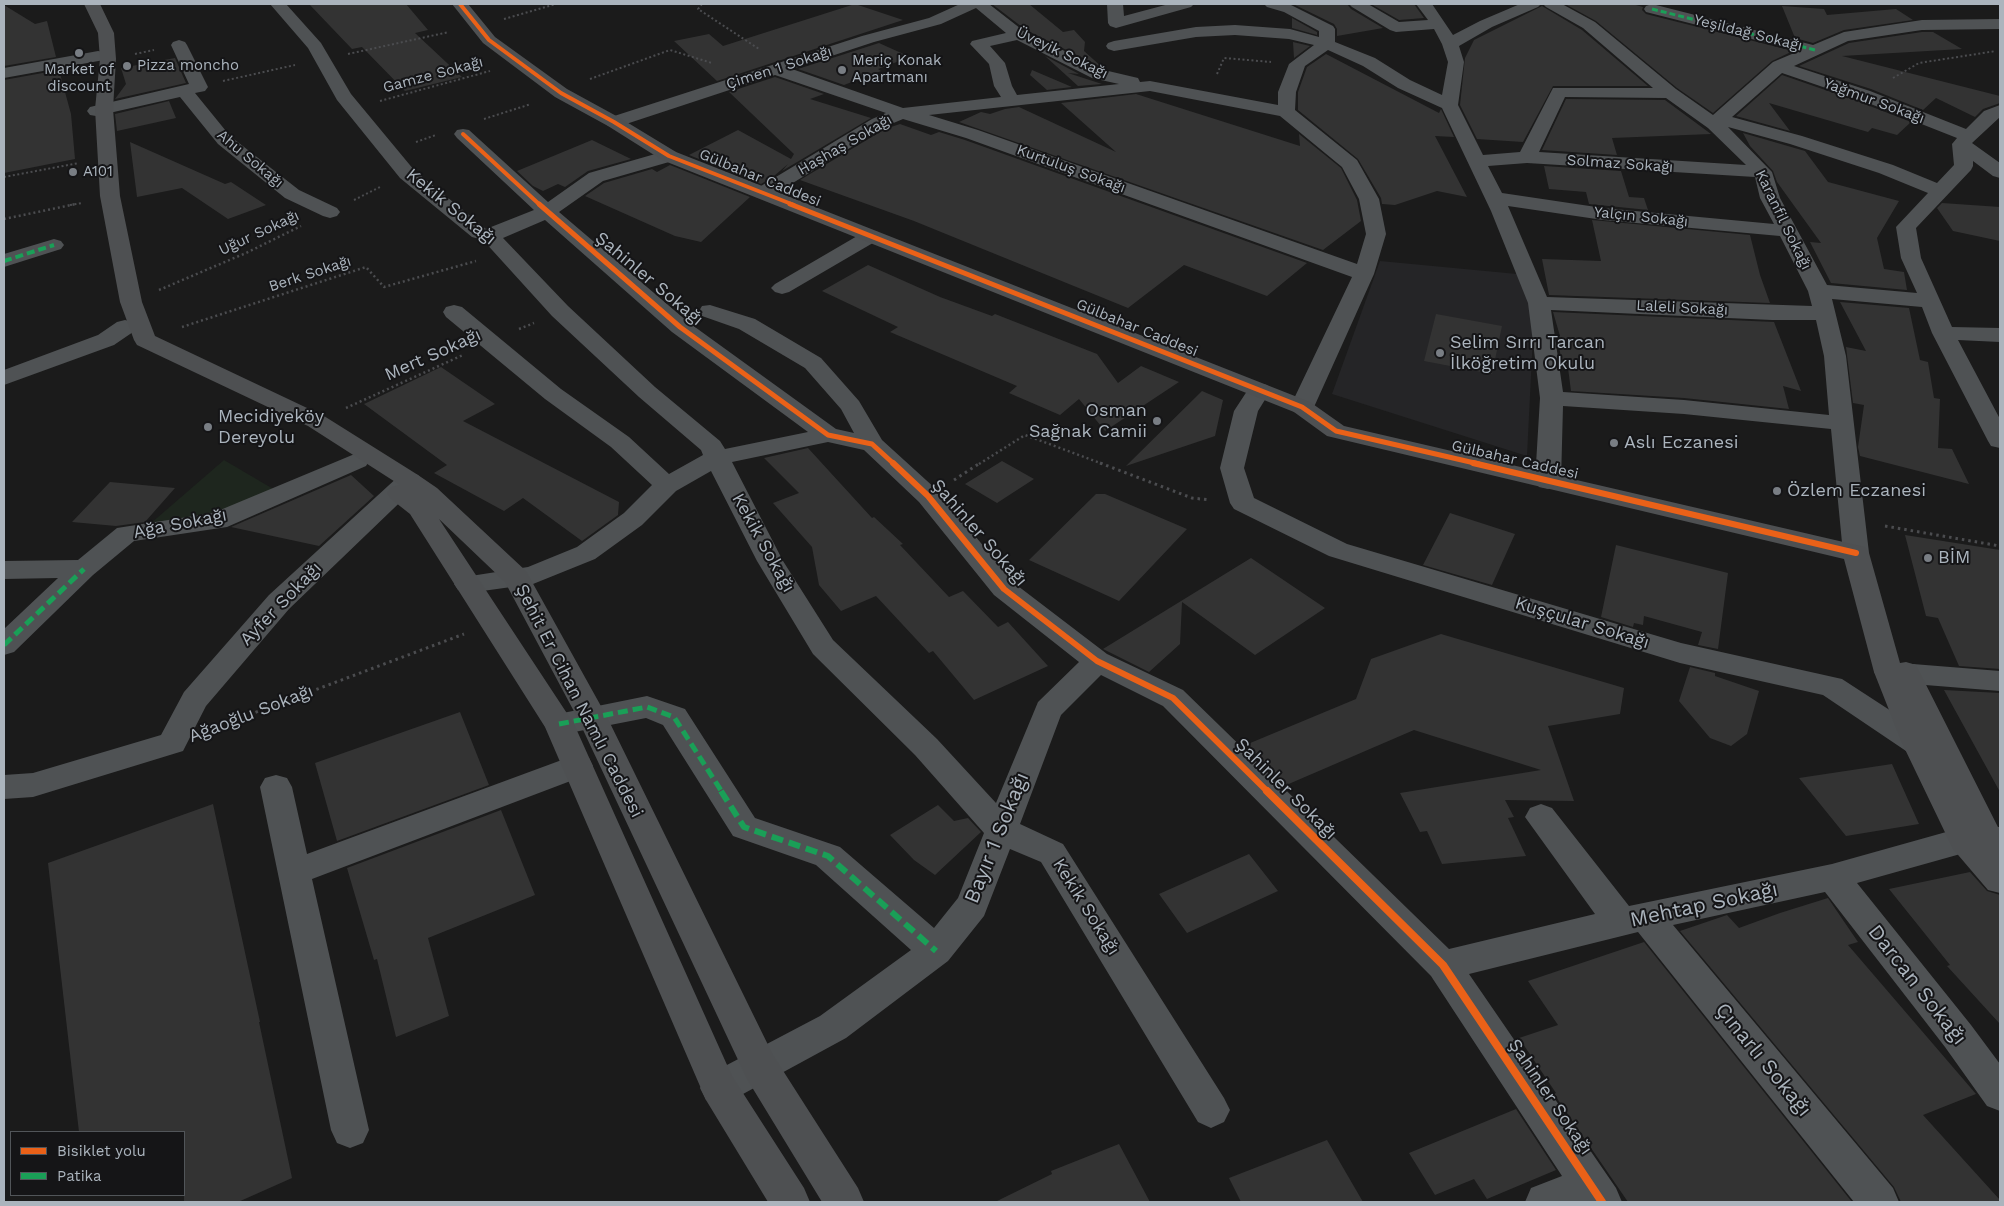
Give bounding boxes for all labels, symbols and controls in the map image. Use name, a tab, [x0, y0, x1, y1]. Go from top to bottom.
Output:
street label: Yeşildağ Sokağı	[1692, 11, 1804, 55]
street label: Üveyik Sokağı	[1013, 23, 1111, 83]
street label: Çimen 1 Sokağı	[724, 42, 834, 94]
marker: Market of discount	[73, 47, 85, 59]
place label: Meriç Konak Apartmanı	[852, 52, 941, 87]
street label: Gamze Sokağı	[381, 53, 485, 97]
place label: Pizza moncho	[137, 57, 239, 75]
marker: Pizza moncho	[121, 60, 133, 72]
place label: Market of discount	[44, 61, 114, 96]
marker: Meriç Konak Apartmanı	[836, 64, 848, 76]
street label: Yağmur Sokağı	[1821, 74, 1927, 128]
street label: Haşhaş Sokağı	[795, 111, 895, 179]
street label: Ahu Sokağı	[213, 126, 287, 192]
street label: Kurtuluş Sokağı	[1014, 141, 1128, 197]
street label: Gülbahar Caddesi	[696, 145, 824, 211]
street label: Solmaz Sokağı	[1566, 151, 1674, 177]
place label: A101	[83, 163, 113, 181]
street label: Kekik Sokağı	[402, 164, 500, 250]
marker: A101	[67, 166, 79, 178]
street label: Karanfil Sokağı	[1751, 167, 1815, 273]
street label: Yalçın Sokağı	[1593, 203, 1689, 231]
street label: Uğur Sokağı	[216, 207, 302, 259]
street label: Şahinler Sokağı	[590, 227, 708, 331]
street label: Berk Sokağı	[267, 252, 353, 296]
street label: Gülbahar Caddesi	[1073, 295, 1201, 361]
street label: Laleli Sokağı	[1636, 297, 1728, 319]
street label: Mert Sokağı	[382, 324, 484, 386]
place label: Selim Sırrı Tarcan İlköğretim Okulu	[1450, 332, 1605, 374]
marker: Selim Sırrı Tarcan İlköğretim Okulu	[1434, 347, 1446, 359]
place label: Osman Sağnak Camii	[1029, 400, 1147, 442]
place label: Mecidiyeköy Dereyolu	[218, 406, 324, 448]
marker: Osman Sağnak Camii	[1151, 415, 1163, 427]
marker: Mecidiyeköy Dereyolu	[202, 421, 214, 433]
place label: Aslı Eczanesi	[1624, 432, 1739, 454]
street label: Gülbahar Caddesi	[1450, 437, 1580, 483]
marker: Aslı Eczanesi	[1608, 437, 1620, 449]
street label: Şahinler Sokağı	[927, 475, 1031, 591]
place label: Özlem Eczanesi	[1787, 480, 1926, 502]
marker: Özlem Eczanesi	[1771, 485, 1783, 497]
street label: Kekik Sokağı	[727, 490, 799, 596]
street label: Ağa Sokağı	[131, 504, 229, 544]
place label: BİM	[1938, 547, 1970, 569]
marker: BİM	[1922, 552, 1934, 564]
street label: Ayfer Sokağı	[236, 558, 326, 650]
street label: Şehit Er Cihan Namlı Caddesi	[511, 581, 647, 821]
street label: Kuşçular Sokağı	[1512, 592, 1652, 654]
street label: Ağaoğlu Sokağı	[186, 680, 316, 748]
street label: Şahinler Sokağı	[1231, 734, 1341, 844]
street label: Bayır 1 Sokağı	[959, 769, 1035, 907]
street label: Kekik Sokağı	[1048, 855, 1124, 959]
street label: Mehtap Sokağı	[1628, 877, 1780, 933]
street label: Darcan Sokağı	[1862, 920, 1972, 1050]
street label: Çınarlı Sokağı	[1709, 998, 1817, 1122]
street label: Şahinler Sokağı	[1503, 1035, 1597, 1159]
legend	[10, 1131, 185, 1196]
text: Bisiklet yolu	[57, 1142, 146, 1160]
text: Patika	[57, 1167, 101, 1185]

